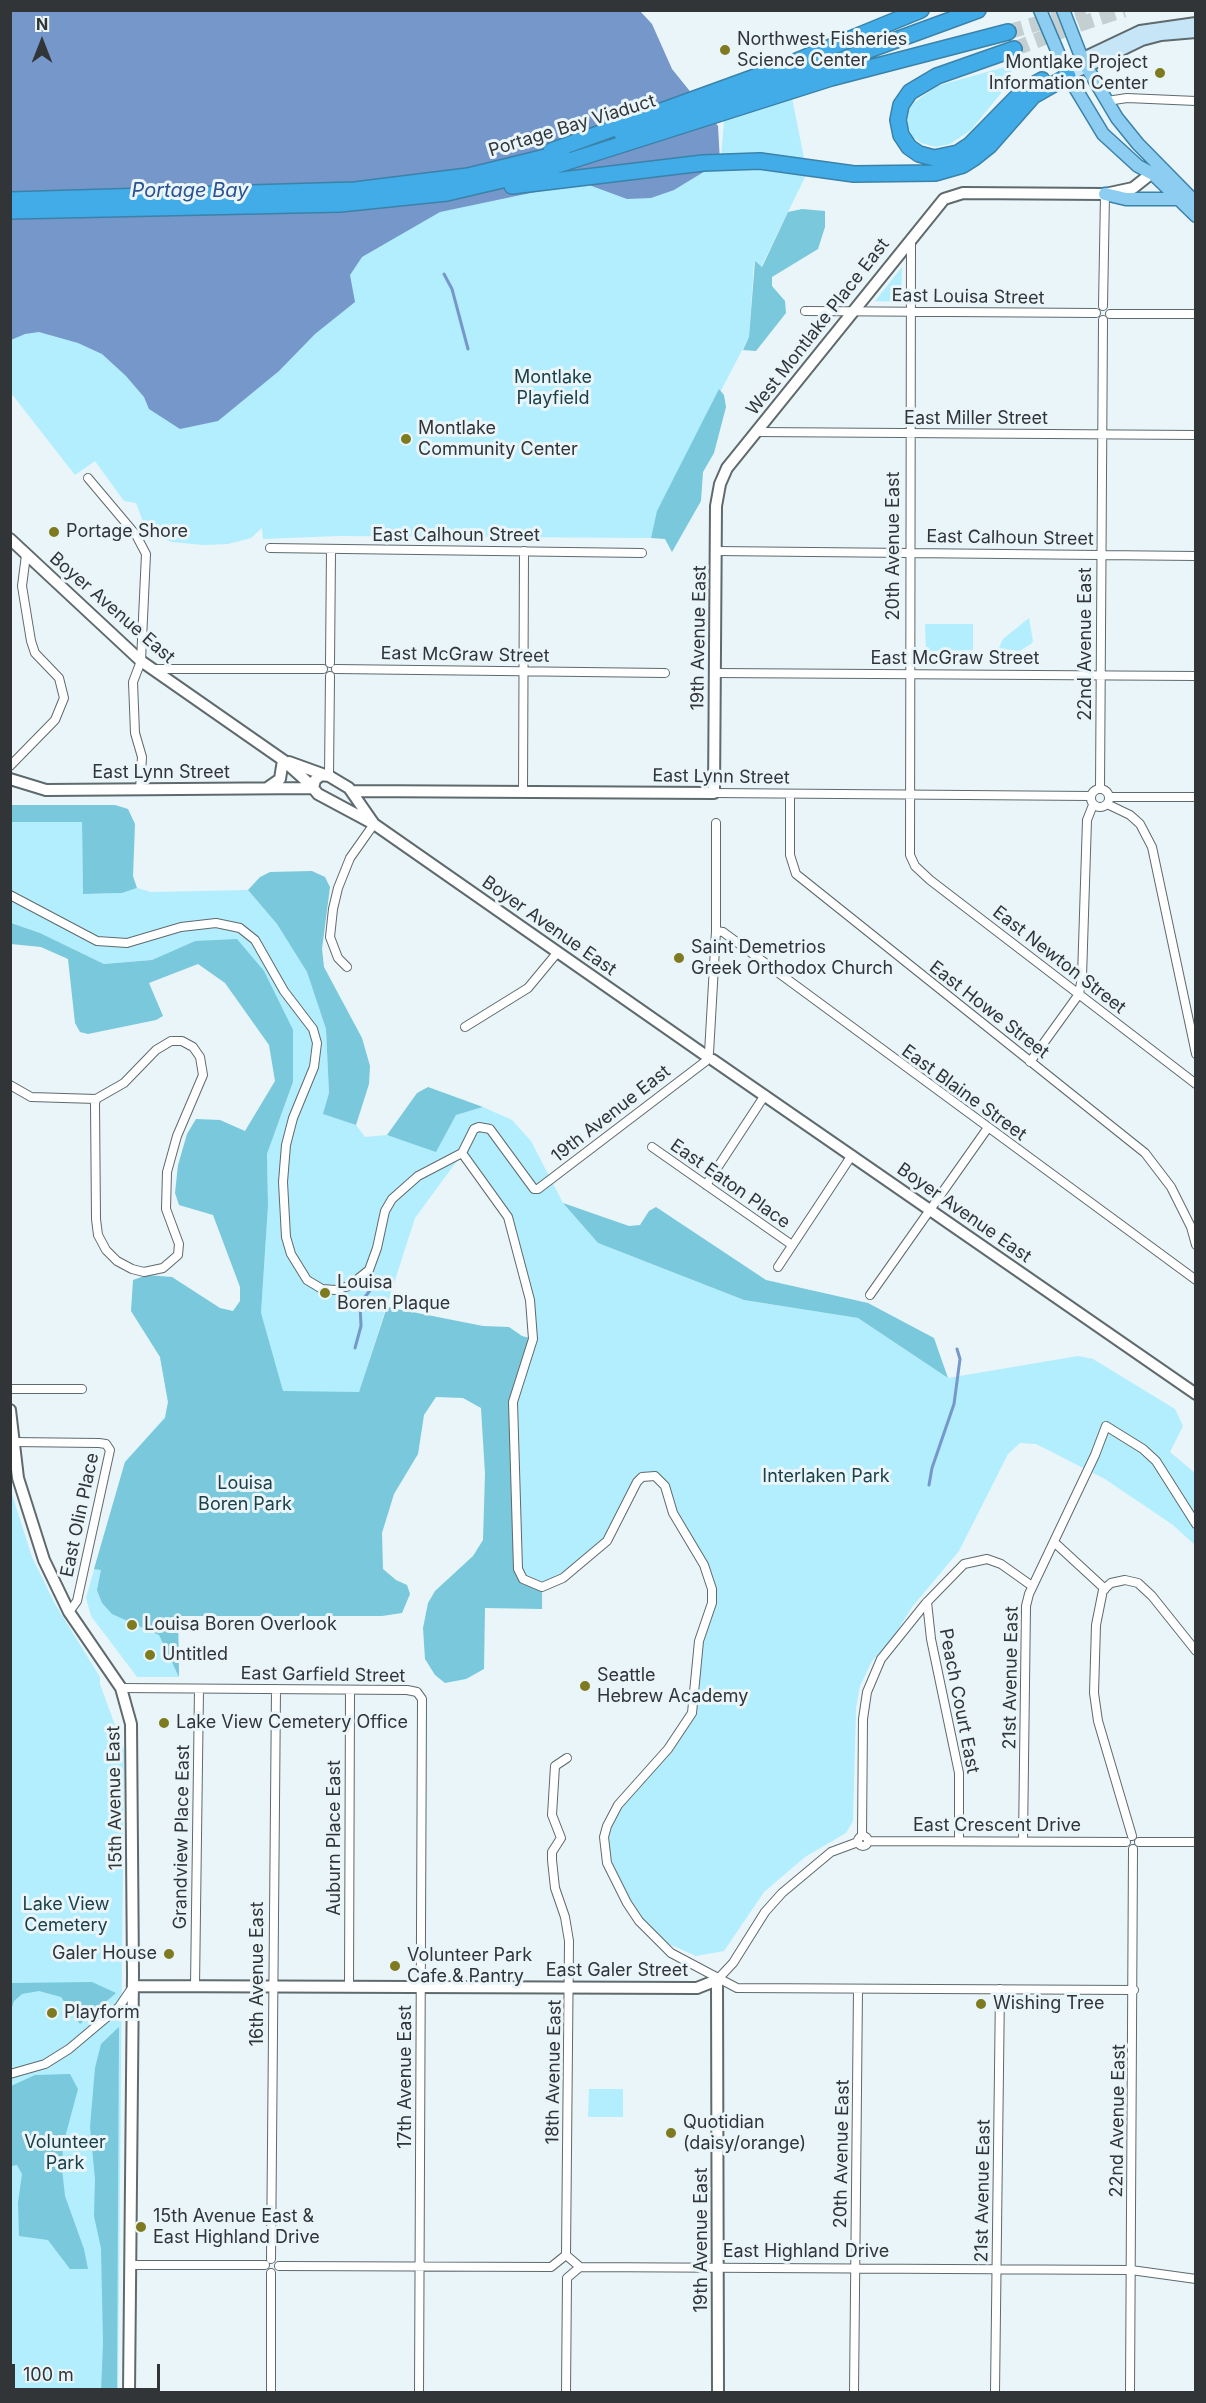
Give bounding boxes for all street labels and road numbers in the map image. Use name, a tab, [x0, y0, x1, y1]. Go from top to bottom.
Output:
street label: Portage Bay Viaduct	[486, 90, 658, 162]
street label: West Montlake Place East	[742, 234, 894, 420]
street label: East Louisa Street	[891, 285, 1045, 309]
street label: East Miller Street	[904, 408, 1048, 430]
street label: 20th Avenue East	[883, 472, 905, 620]
street label: East Calhoun Street	[372, 525, 540, 547]
street label: East Calhoun Street	[926, 526, 1094, 550]
street label: Boyer Avenue East	[45, 548, 179, 668]
street label: 19th Avenue East	[687, 565, 711, 711]
street label: 22nd Avenue East	[1075, 567, 1097, 721]
street label: East McGraw Street	[380, 643, 550, 667]
street label: East McGraw Street	[871, 648, 1039, 670]
street label: East Lynn Street	[92, 762, 230, 784]
street label: East Lynn Street	[652, 765, 790, 789]
street label: Boyer Avenue East	[478, 872, 620, 980]
street label: East Newton Street	[988, 901, 1130, 1019]
street label: East Howe Street	[925, 957, 1053, 1063]
street label: East Blaine Street	[897, 1040, 1031, 1146]
street label: 19th Avenue East	[547, 1061, 675, 1167]
street label: East Eaton Place	[666, 1135, 794, 1233]
street label: Boyer Avenue East	[893, 1159, 1035, 1267]
street label: East Olin Place	[56, 1451, 104, 1579]
street label: 21st Avenue East	[999, 1606, 1023, 1750]
street label: Peach Court East	[934, 1627, 984, 1775]
street label: East Garfield Street	[240, 1663, 406, 1687]
street label: 15th Avenue East	[103, 1726, 127, 1870]
street label: Grandview Place East	[170, 1745, 194, 1929]
street label: Auburn Place East	[324, 1760, 346, 1916]
street label: East Crescent Drive	[913, 1815, 1081, 1837]
street label: 16th Avenue East	[247, 1902, 269, 2046]
street label: East Galer Street	[546, 1960, 688, 1982]
street label: 18th Avenue East	[542, 1999, 566, 2145]
street label: 17th Avenue East	[395, 2005, 417, 2149]
street label: 22nd Avenue East	[1106, 2044, 1130, 2198]
street label: 20th Avenue East	[830, 2079, 854, 2229]
street label: 21st Avenue East	[971, 2119, 995, 2263]
street label: 19th Avenue East	[691, 2168, 713, 2312]
street label: East Highland Drive	[723, 2241, 889, 2263]

